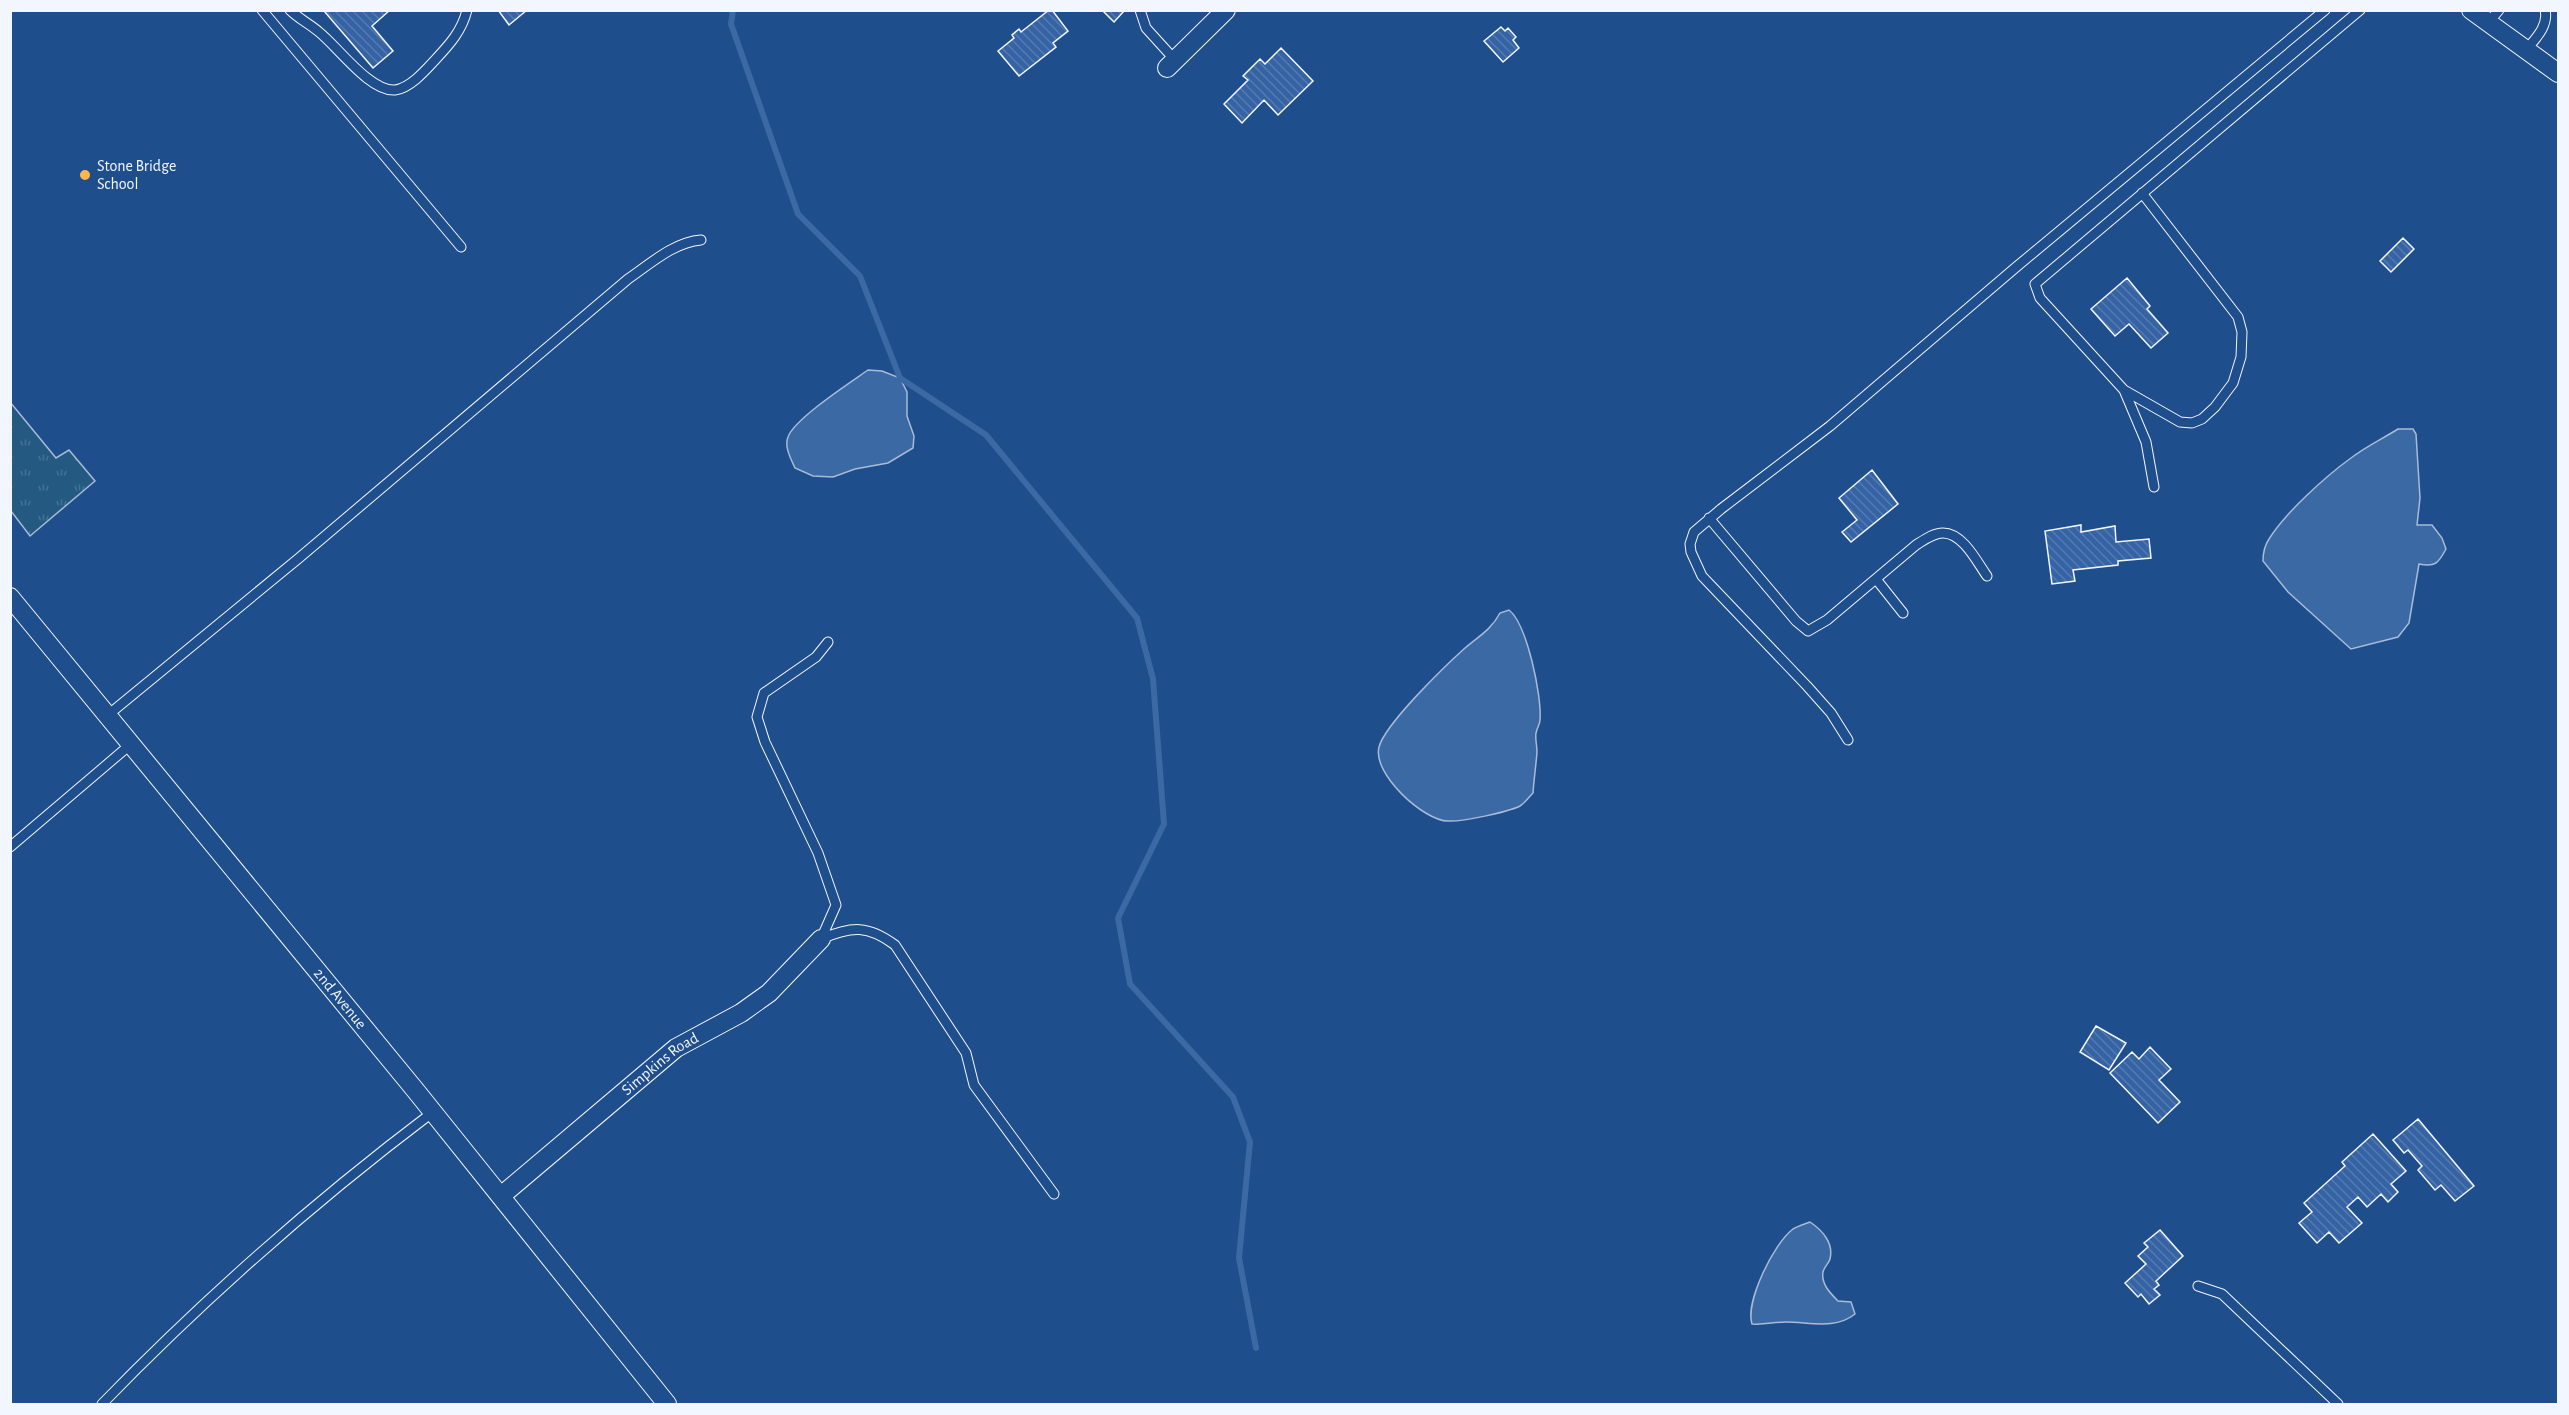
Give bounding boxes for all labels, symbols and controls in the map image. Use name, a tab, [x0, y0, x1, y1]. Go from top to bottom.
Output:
place label: Stone Bridge School	[97, 158, 176, 192]
marker: Stone Bridge School	[78, 168, 92, 182]
street label: 2nd Avenue	[311, 965, 370, 1032]
street label: Simpkins Road	[619, 1030, 701, 1098]

